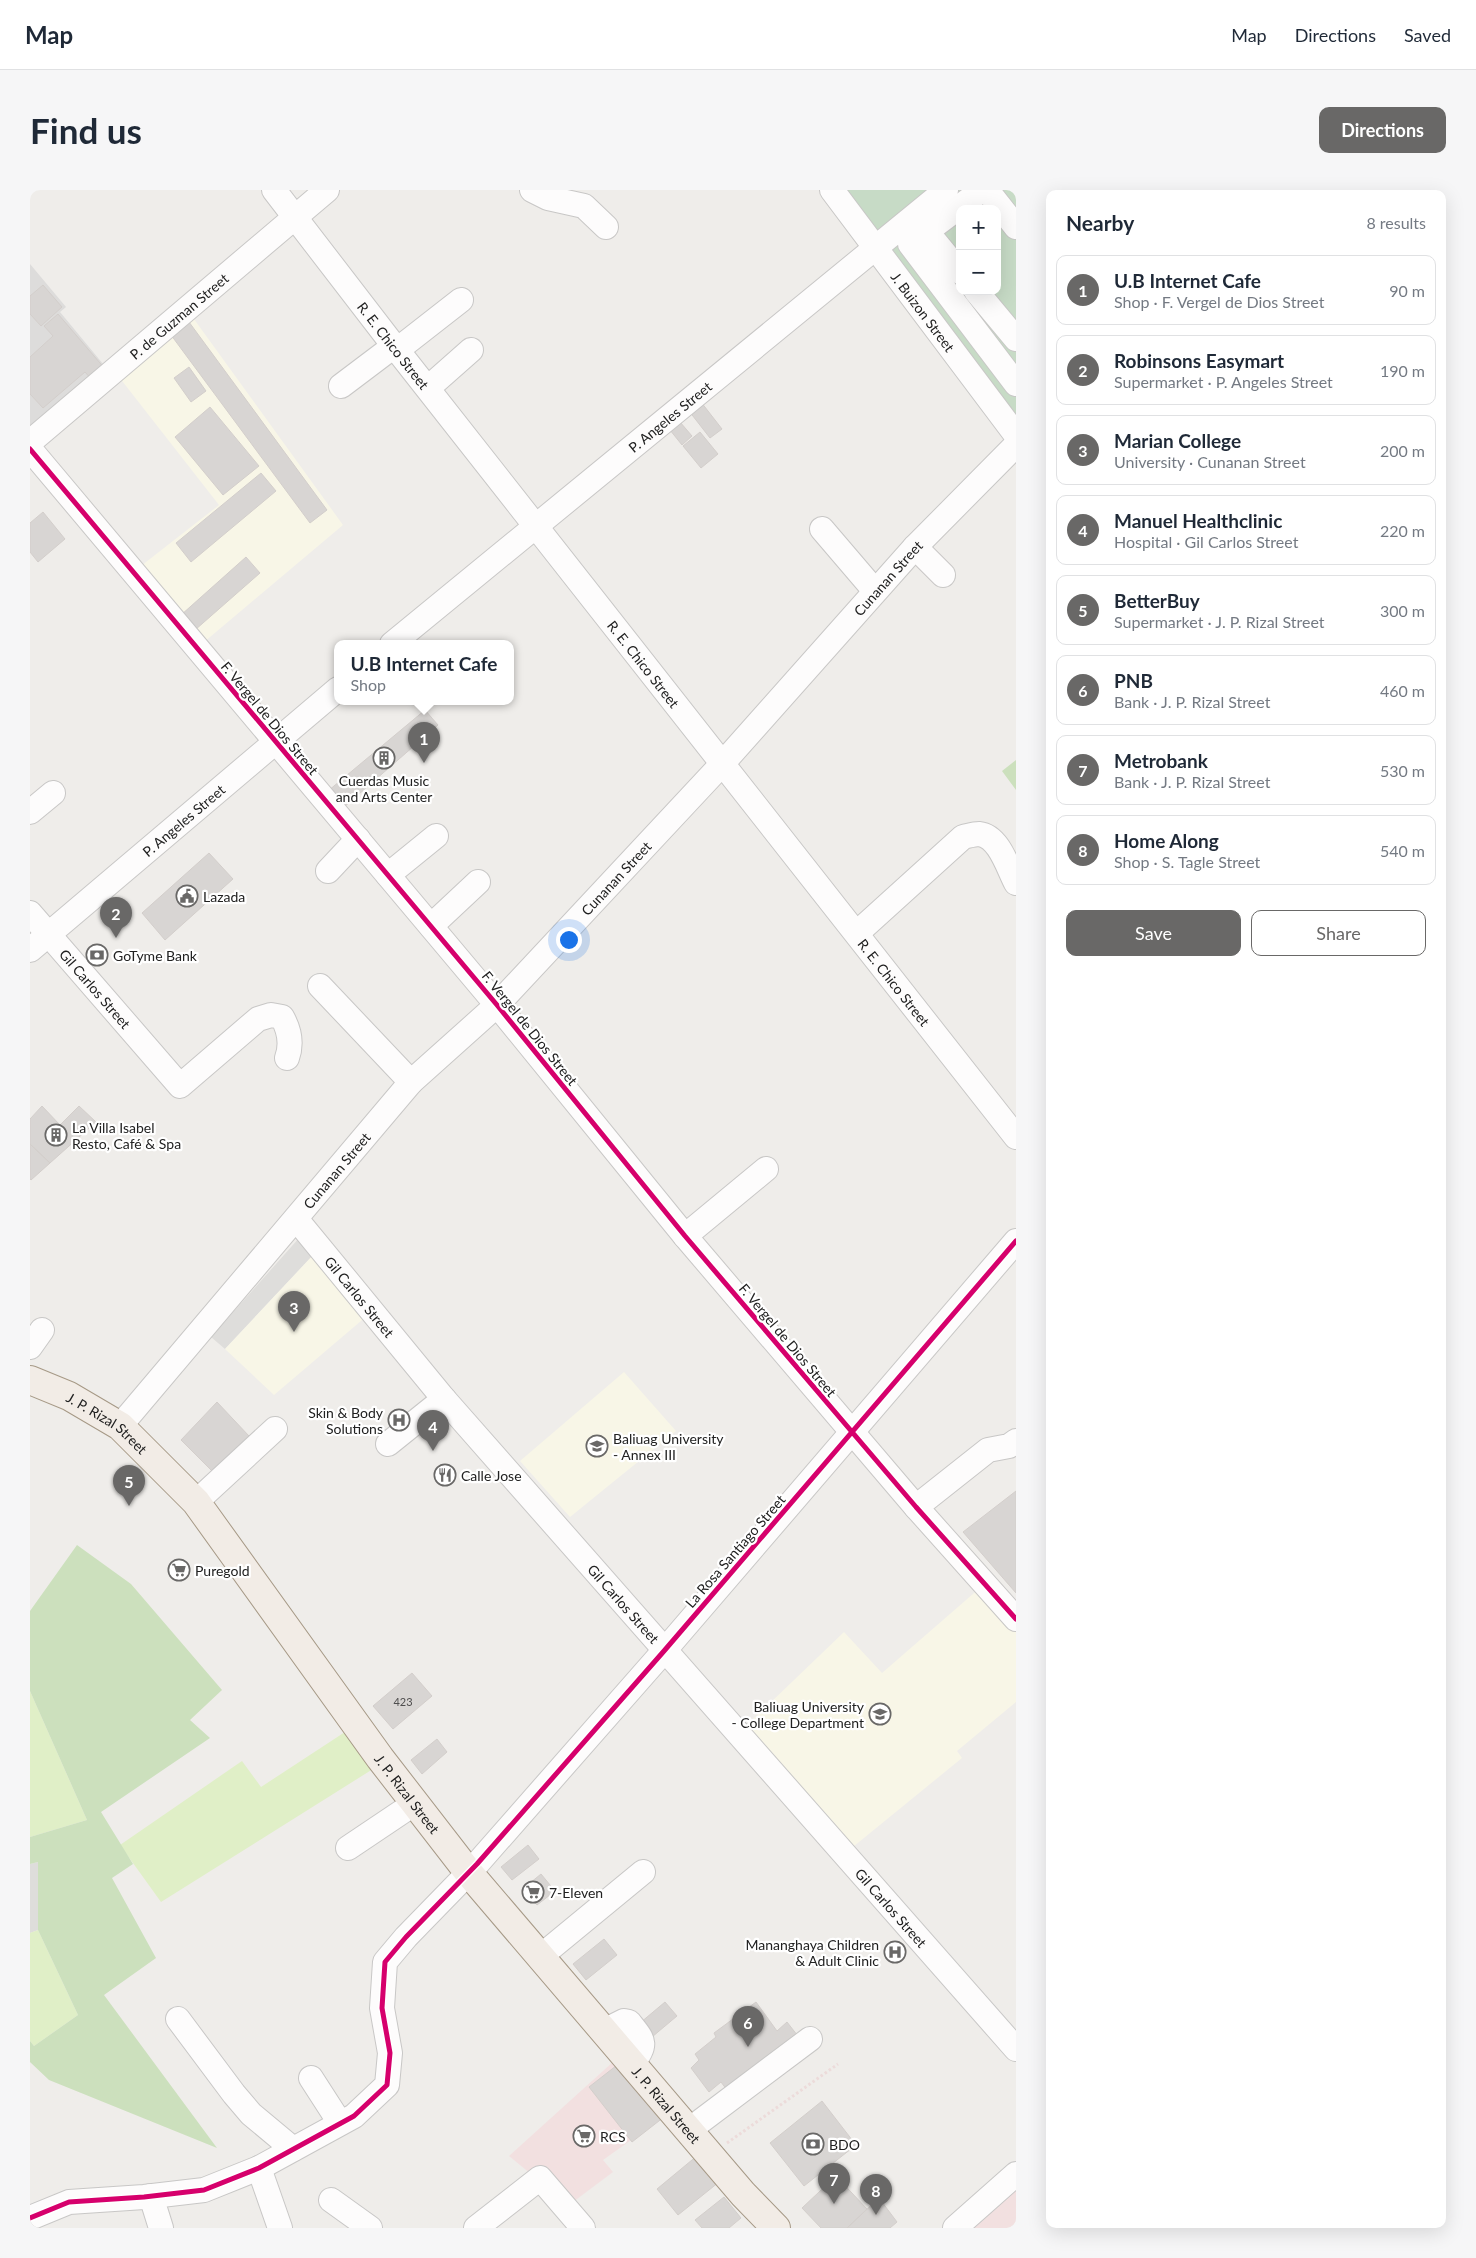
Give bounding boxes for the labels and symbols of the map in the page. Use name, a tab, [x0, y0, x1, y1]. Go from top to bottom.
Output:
street label: J. Buizon Street	[888, 268, 959, 355]
street label: P. de Guzman Street	[126, 269, 231, 362]
street label: R. E. Chico Street	[354, 298, 433, 392]
street label: P. Angeles Street	[625, 377, 715, 456]
street label: Cunanan Street	[850, 537, 926, 619]
street label: R. E. Chico Street	[604, 617, 683, 711]
street label: F. Vergel de Dios Street	[218, 658, 322, 778]
pin: 1	[408, 722, 440, 763]
building icon: Cuerdas Music and Arts Center	[372, 746, 396, 770]
place label: Cuerdas Music and Arts Center	[336, 772, 432, 805]
street label: P. Angeles Street	[139, 780, 228, 860]
street label: Cunanan Street	[577, 837, 654, 918]
public building icon: Lazada	[175, 884, 199, 908]
place label: Lazada	[203, 888, 245, 905]
pin: 2	[100, 897, 132, 938]
your location	[556, 927, 582, 953]
street label: R. E. Chico Street	[855, 935, 934, 1029]
bank icon: GoTyme Bank	[85, 943, 109, 967]
street label: Gil Carlos Street	[56, 945, 135, 1032]
place label: GoTyme Bank	[113, 947, 198, 964]
street label: F. Vergel de Dios Street	[479, 967, 581, 1089]
place label: La Villa Isabel Resto, Café & Spa	[72, 1119, 181, 1152]
building icon: La Villa Isabel Resto, Café & Spa	[44, 1123, 68, 1147]
street label: Cunanan Street	[299, 1129, 374, 1212]
street label: Gil Carlos Street	[322, 1253, 398, 1340]
street label: F. Vergel de Dios Street	[736, 1280, 840, 1400]
pin: 3	[278, 1291, 310, 1332]
street label: J. P. Rizal Street	[64, 1388, 151, 1457]
place label: Skin & Body Solutions	[308, 1404, 384, 1437]
hospital icon: Skin & Body Solutions	[387, 1408, 411, 1432]
pin: 4	[417, 1410, 449, 1451]
place label: Baliuag University - Annex III	[613, 1430, 724, 1463]
school or university icon: Baliuag University - Annex III	[585, 1434, 609, 1458]
restaurant icon: Calle Jose	[433, 1463, 457, 1487]
pin: 5	[113, 1465, 145, 1506]
place label: Calle Jose	[461, 1467, 522, 1484]
street label: La Rosa Santiago Street	[681, 1491, 789, 1611]
supermarket icon: Puregold	[167, 1558, 191, 1582]
street label: Gil Carlos Street	[585, 1560, 663, 1647]
place label: Puregold	[195, 1562, 250, 1579]
house number: 423	[393, 1695, 413, 1708]
place label: Baliuag University - College Department	[731, 1698, 865, 1731]
school or university icon: Baliuag University - College Department	[868, 1702, 892, 1726]
street label: J. P. Rizal Street	[371, 1751, 444, 1837]
street label: Gil Carlos Street	[852, 1864, 931, 1951]
supermarket icon: 7-Eleven	[521, 1880, 545, 1904]
place label: 7-Eleven	[549, 1884, 603, 1901]
place label: Mananghaya Children & Adult Clinic	[745, 1936, 879, 1969]
hospital icon: Mananghaya Children & Adult Clinic	[883, 1940, 907, 1964]
pin: 6	[732, 2006, 764, 2047]
street label: J. P. Rizal Street	[629, 2063, 704, 2147]
supermarket icon: RCS	[572, 2124, 596, 2148]
place label: RCS	[600, 2128, 626, 2145]
bank icon: BDO	[801, 2132, 825, 2156]
place label: BDO	[829, 2136, 860, 2153]
pin: 7	[818, 2163, 850, 2204]
pin: 8	[860, 2174, 892, 2215]

